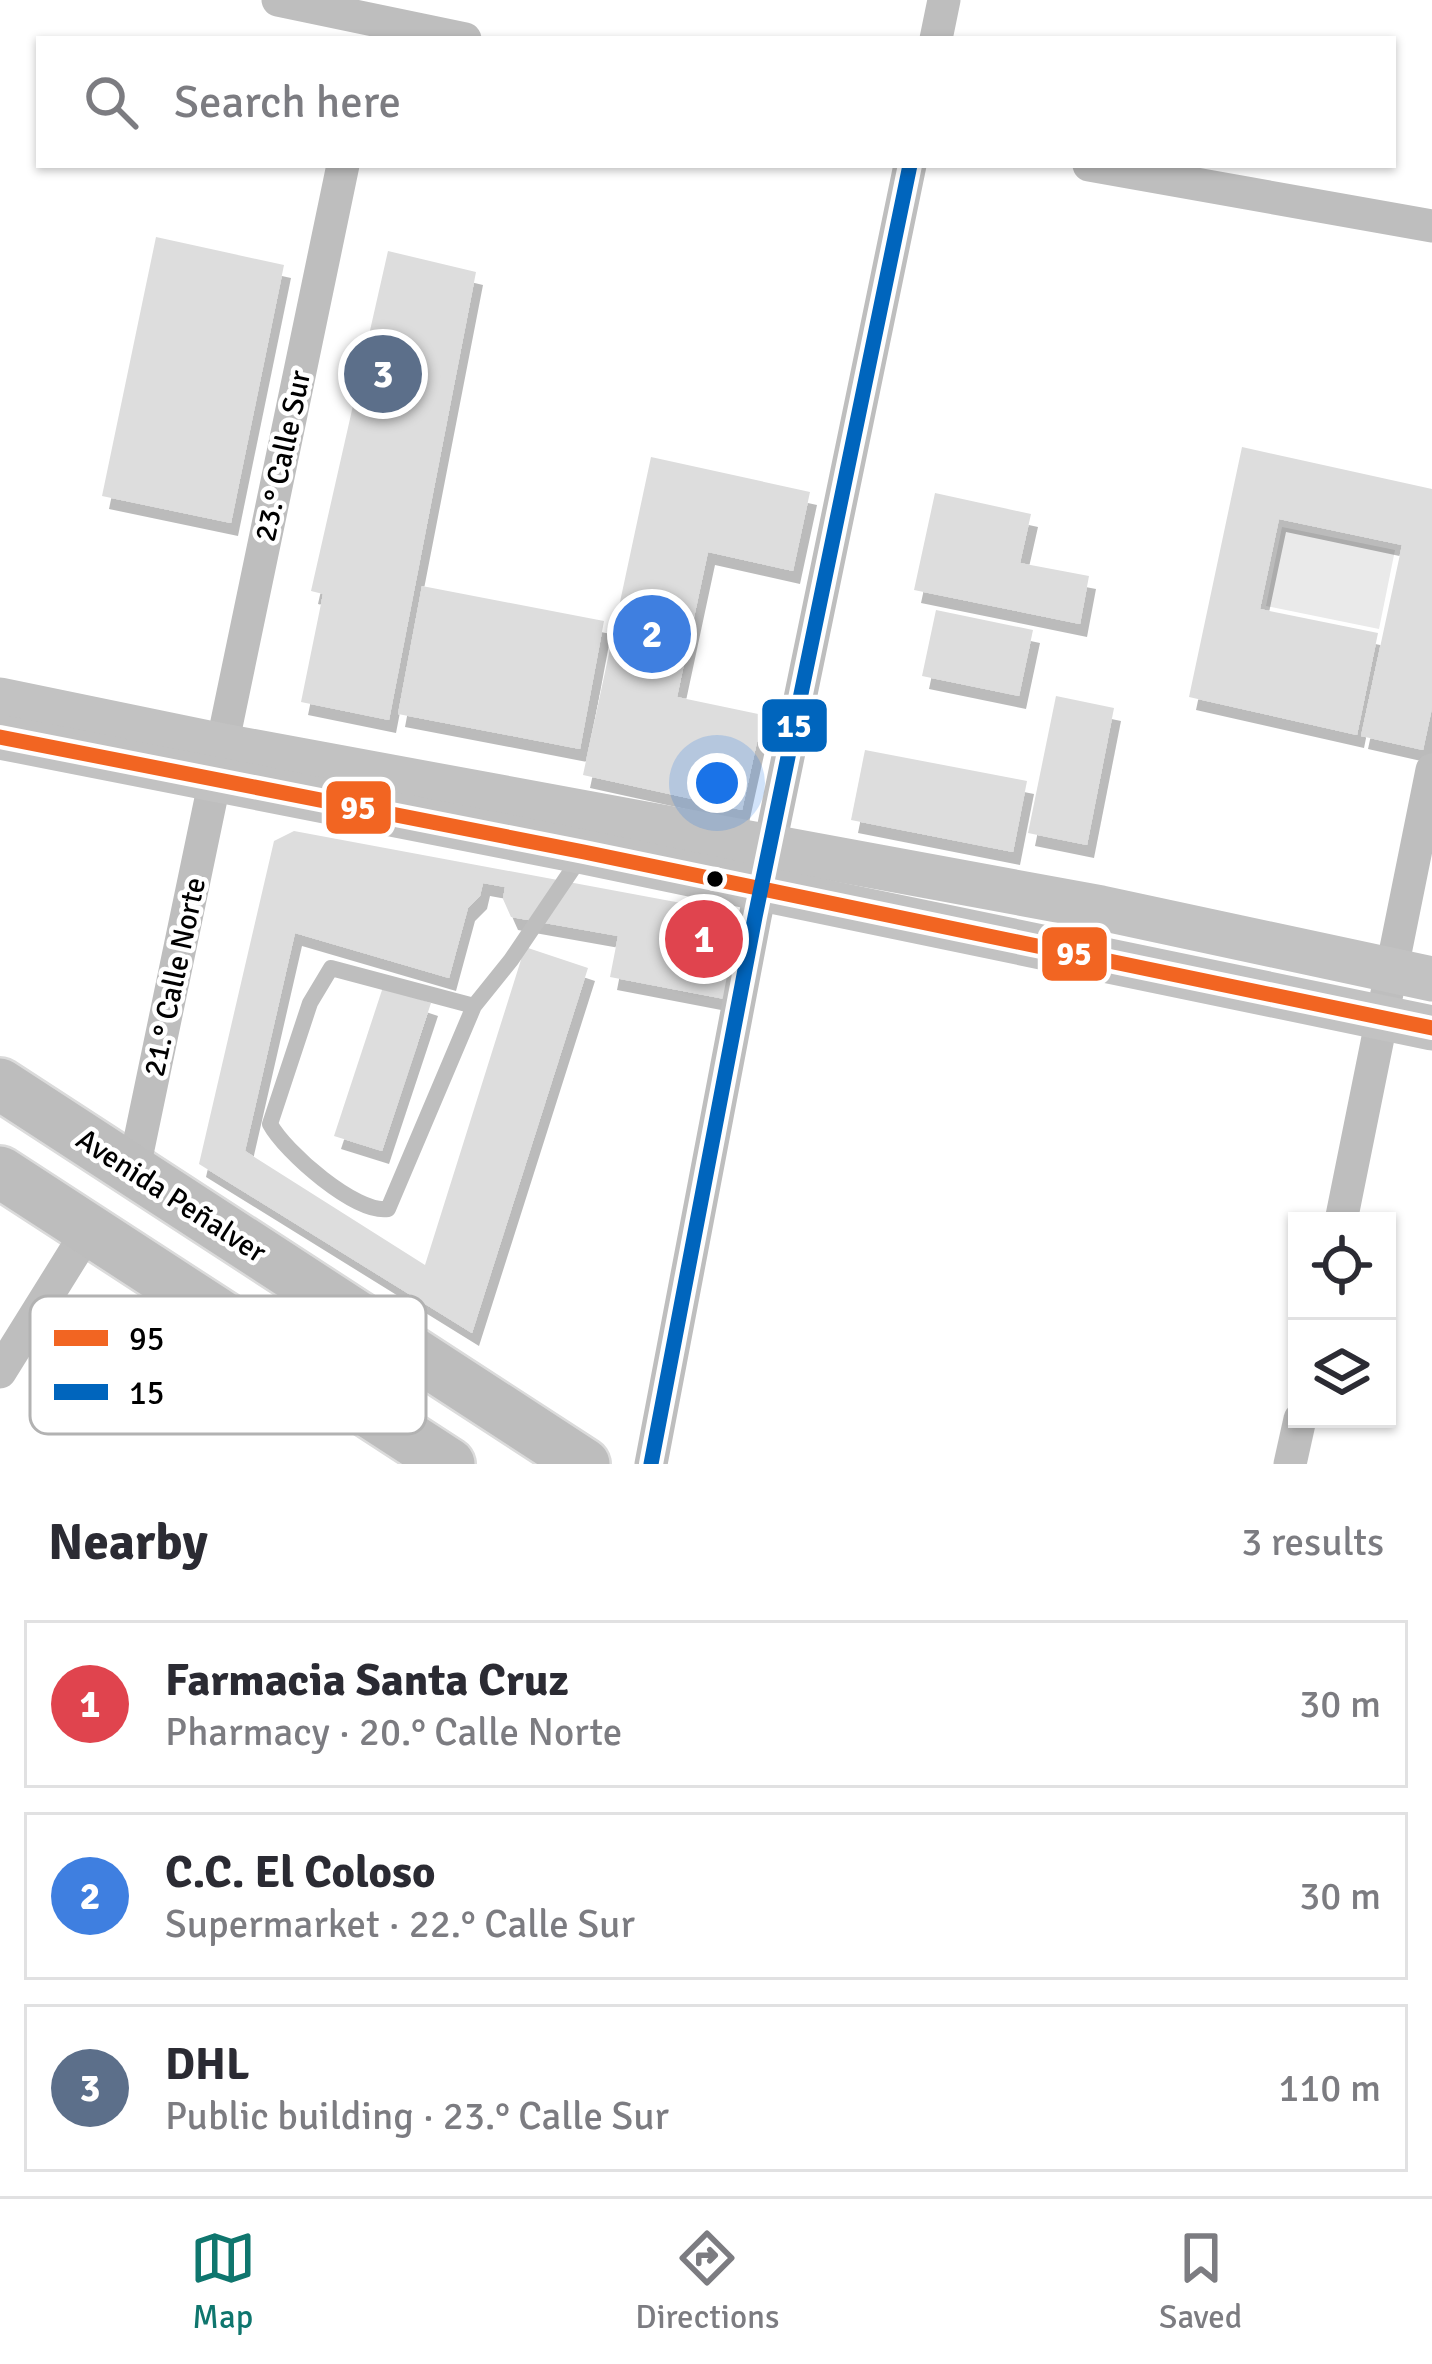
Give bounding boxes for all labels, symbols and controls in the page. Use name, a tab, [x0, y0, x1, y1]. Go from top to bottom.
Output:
search box	[36, 36, 1396, 168]
icon: search	[78, 69, 144, 135]
text: Search here	[174, 75, 401, 130]
pin: 3	[344, 329, 422, 419]
street label: 23.° Calle Sur	[247, 367, 319, 545]
pin: 2	[613, 589, 691, 679]
line badge: 15	[760, 697, 829, 754]
text: 15	[776, 706, 812, 747]
your location	[687, 753, 747, 813]
line badge: 95	[324, 779, 393, 836]
text: 95	[340, 788, 376, 829]
unlabelled marker	[704, 868, 726, 890]
street label: 21.° Calle Norte	[136, 874, 214, 1080]
pin: 1	[665, 894, 743, 984]
line badge: 95	[1040, 925, 1109, 983]
text: 95	[1056, 934, 1092, 975]
street label: Avenida Peñalver	[69, 1121, 273, 1271]
map controls	[1288, 1212, 1396, 1428]
button: locate	[1288, 1212, 1396, 1320]
legend	[30, 1296, 426, 1434]
text: 95	[129, 1319, 165, 1360]
button: layers	[1288, 1320, 1396, 1428]
text: 15	[129, 1373, 165, 1414]
text: Nearby	[48, 1511, 208, 1574]
text: 3 results	[1241, 1518, 1384, 1566]
text: Farmacia Santa Cruz	[165, 1653, 569, 1708]
text: 1	[79, 1680, 101, 1728]
text: 30 m	[1299, 1680, 1381, 1728]
text: Pharmacy · 20.° Calle Norte	[165, 1708, 622, 1756]
text: C.C. El Coloso	[165, 1845, 436, 1900]
text: 2	[79, 1872, 101, 1920]
text: 30 m	[1299, 1872, 1381, 1920]
text: Supermarket · 22.° Calle Sur	[165, 1900, 635, 1948]
text: DHL	[165, 2037, 249, 2092]
text: 3	[79, 2064, 101, 2112]
text: 110 m	[1278, 2064, 1381, 2112]
text: Public building · 23.° Calle Sur	[165, 2092, 669, 2140]
tab: Map	[190, 2225, 256, 2338]
tab: Directions	[635, 2225, 780, 2338]
tab: Saved	[1159, 2225, 1242, 2338]

